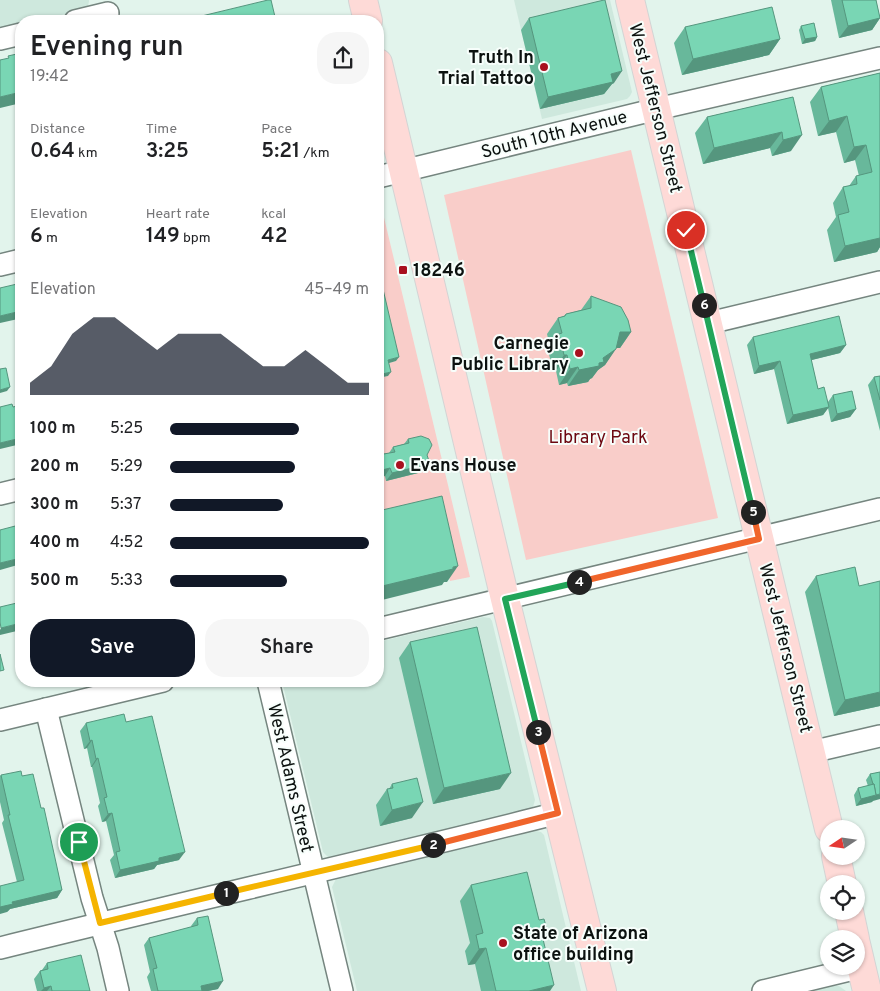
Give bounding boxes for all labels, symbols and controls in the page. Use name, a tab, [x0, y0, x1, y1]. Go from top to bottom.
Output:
street label: West Jefferson Street	[622, 21, 687, 196]
text: Evening run	[30, 30, 184, 66]
button: share	[317, 32, 369, 84]
place label: Truth In Trial Tattoo	[438, 47, 534, 91]
marker: Truth In Trial Tattoo	[538, 61, 550, 73]
text: 19:42	[30, 67, 69, 87]
street label: South 10th Avenue	[479, 106, 630, 165]
text: Distance	[30, 121, 85, 138]
text: Time	[146, 121, 177, 138]
text: Pace	[261, 121, 292, 138]
text: 0.64	[30, 138, 75, 165]
text: 3:25	[146, 138, 189, 165]
text: 5:21	[261, 138, 300, 165]
text: km	[75, 145, 98, 162]
text: /km	[300, 145, 330, 162]
text: Elevation	[30, 206, 88, 223]
text: Heart rate	[146, 206, 210, 223]
text: kcal	[261, 206, 286, 223]
pin	[665, 209, 707, 251]
icon: check	[672, 216, 700, 244]
text: 6	[30, 223, 43, 250]
text: 149	[146, 223, 180, 250]
text: 42	[261, 223, 288, 250]
text: m	[43, 230, 58, 247]
text: bpm	[180, 230, 211, 247]
place label: 18246	[413, 260, 465, 283]
marker: 18246	[397, 264, 409, 276]
text: Elevation	[30, 280, 96, 300]
text: 45–49 m	[304, 280, 369, 300]
pin: 6	[692, 292, 716, 318]
text: 6	[700, 297, 709, 314]
place label: Carnegie Public Library	[451, 333, 569, 377]
marker: Carnegie Public Library	[573, 347, 585, 359]
text: 100 m	[30, 419, 76, 439]
text: 5:25	[110, 419, 143, 439]
park label: Library Park	[548, 427, 648, 450]
place label: Evans House	[410, 455, 517, 478]
text: 200 m	[30, 457, 79, 477]
text: 5:29	[110, 457, 143, 477]
marker: Evans House	[394, 459, 406, 471]
text: 300 m	[30, 495, 78, 515]
text: 5:37	[110, 495, 141, 515]
pin: 5	[740, 500, 766, 524]
text: 5	[749, 504, 758, 521]
text: 400 m	[30, 533, 79, 553]
text: 4:52	[110, 533, 143, 553]
street label: West Jefferson Street	[752, 561, 817, 736]
pin: 4	[566, 570, 592, 594]
text: 500 m	[30, 571, 79, 591]
text: 5:33	[110, 571, 143, 591]
text: 4	[575, 574, 584, 591]
button: Save	[30, 619, 195, 677]
button: Share	[205, 619, 369, 677]
street label: West Adams Street	[261, 702, 318, 855]
pin: 3	[526, 720, 550, 744]
text: 3	[534, 724, 543, 741]
north arrow	[820, 820, 865, 865]
map controls	[820, 820, 865, 975]
pin	[58, 821, 100, 863]
icon: arrive	[65, 828, 93, 856]
pin: 2	[420, 832, 446, 858]
text: 2	[429, 837, 438, 854]
button: locate	[820, 875, 865, 920]
pin: 1	[214, 880, 238, 906]
text: 1	[224, 885, 229, 902]
place label: State of Arizona office building	[513, 923, 648, 967]
button: layers	[820, 930, 865, 975]
marker: State of Arizona office building	[497, 937, 509, 949]

